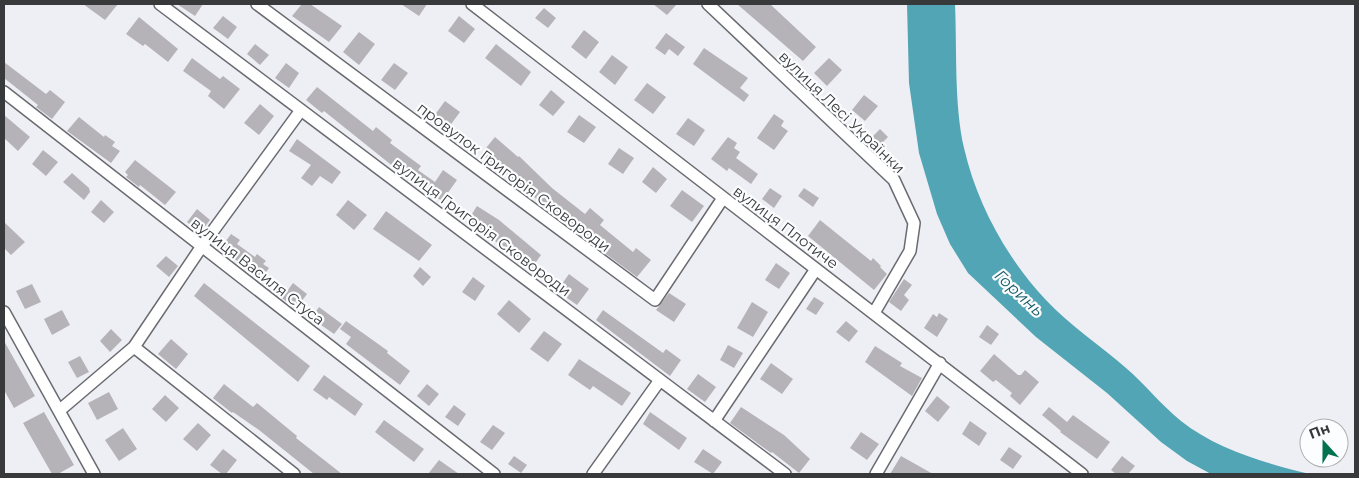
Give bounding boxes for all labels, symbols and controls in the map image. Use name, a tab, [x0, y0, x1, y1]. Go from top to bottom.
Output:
street label: вулиця Лесі Українки	[775, 47, 909, 177]
street label: провулок Григорія Сковороди	[414, 98, 614, 256]
street label: вулиця Григорія Сковороди	[389, 154, 575, 300]
street label: вулиця Плотиче	[730, 181, 842, 273]
street label: вулиця Василя Стуса	[187, 213, 329, 329]
water label: Горинь	[991, 266, 1047, 320]
north arrow	[1299, 418, 1349, 468]
text: Пн	[1306, 419, 1332, 443]

